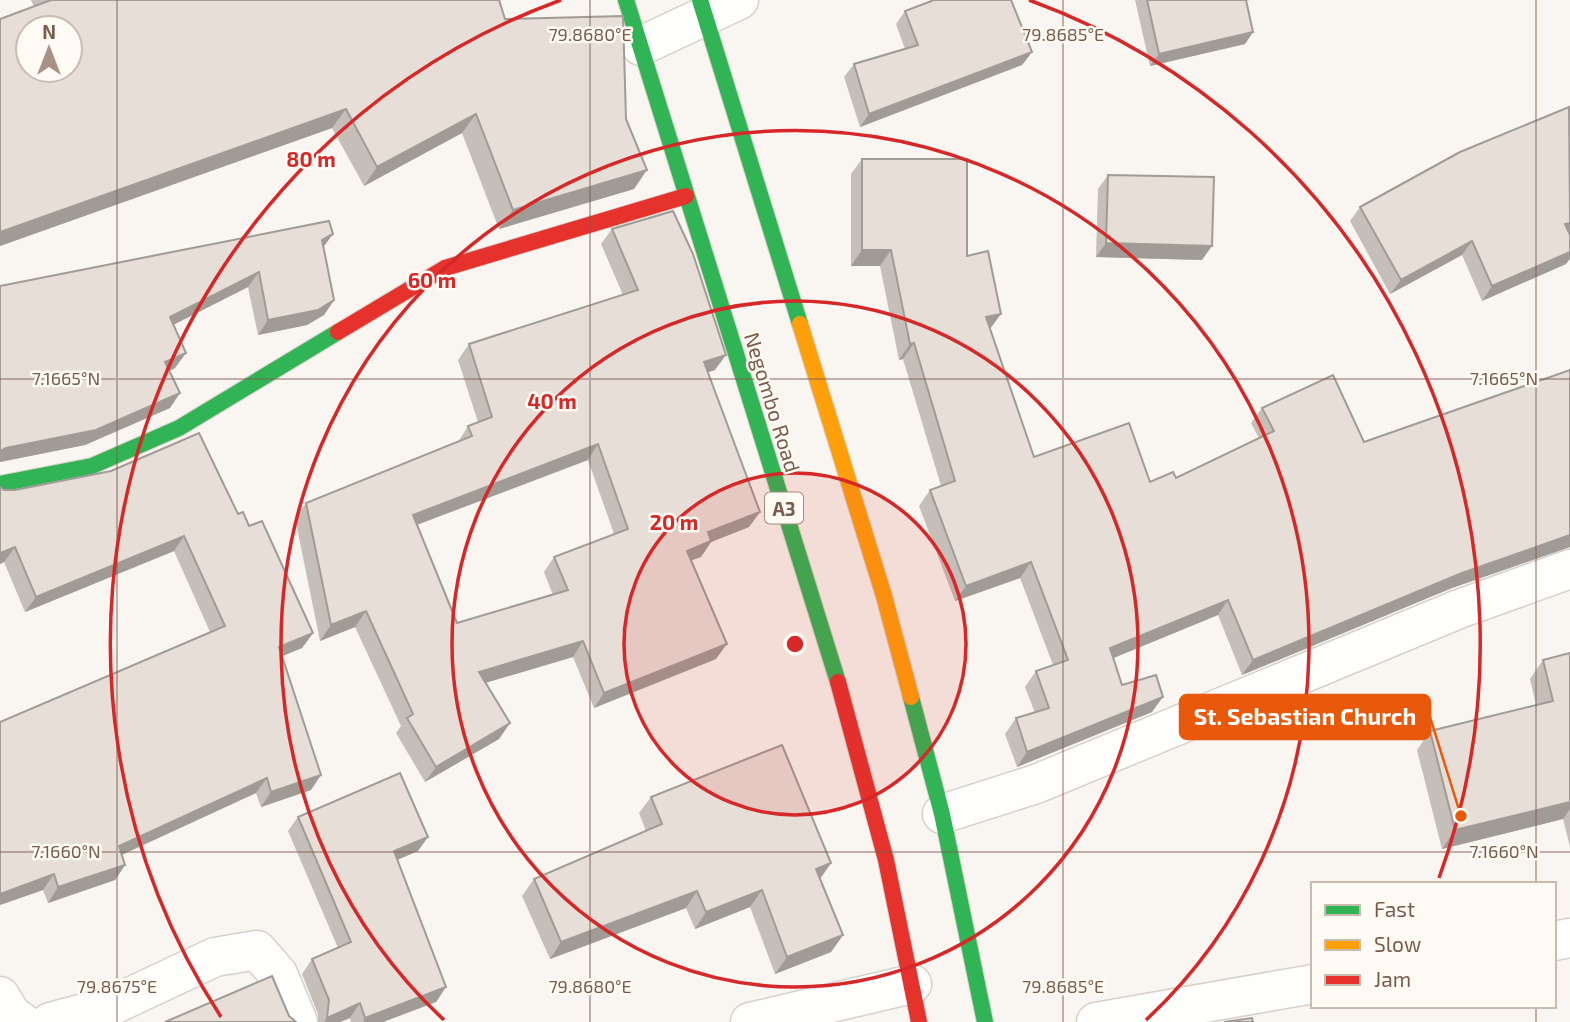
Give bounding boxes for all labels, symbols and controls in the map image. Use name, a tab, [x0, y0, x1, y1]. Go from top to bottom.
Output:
north arrow	[14, 14, 84, 84]
text: N	[42, 20, 56, 43]
text: 79.8680°E	[548, 23, 632, 45]
text: 79.8685°E	[1022, 23, 1104, 45]
text: 80 m	[286, 146, 336, 171]
text: 60 m	[408, 267, 456, 292]
street label: Negombo Road	[740, 329, 806, 475]
text: 7.1665°N	[32, 367, 100, 389]
text: 7.1665°N	[1470, 367, 1538, 389]
text: 40 m	[527, 388, 577, 413]
road number: A3	[765, 492, 803, 524]
text: 20 m	[650, 509, 698, 534]
centre of rings	[783, 632, 807, 656]
callout: St. Sebastian Church	[1180, 695, 1430, 739]
text: St. Sebastian Church	[1194, 702, 1416, 730]
text: 7.1660°N	[31, 840, 101, 862]
text: 7.1660°N	[1469, 840, 1539, 862]
legend	[1311, 882, 1556, 1008]
text: Fast	[1374, 896, 1415, 921]
text: Slow	[1374, 931, 1421, 956]
text: Jam	[1374, 966, 1411, 991]
text: 79.8675°E	[77, 975, 157, 997]
text: 79.8680°E	[548, 975, 632, 997]
text: 79.8685°E	[1022, 975, 1104, 997]

